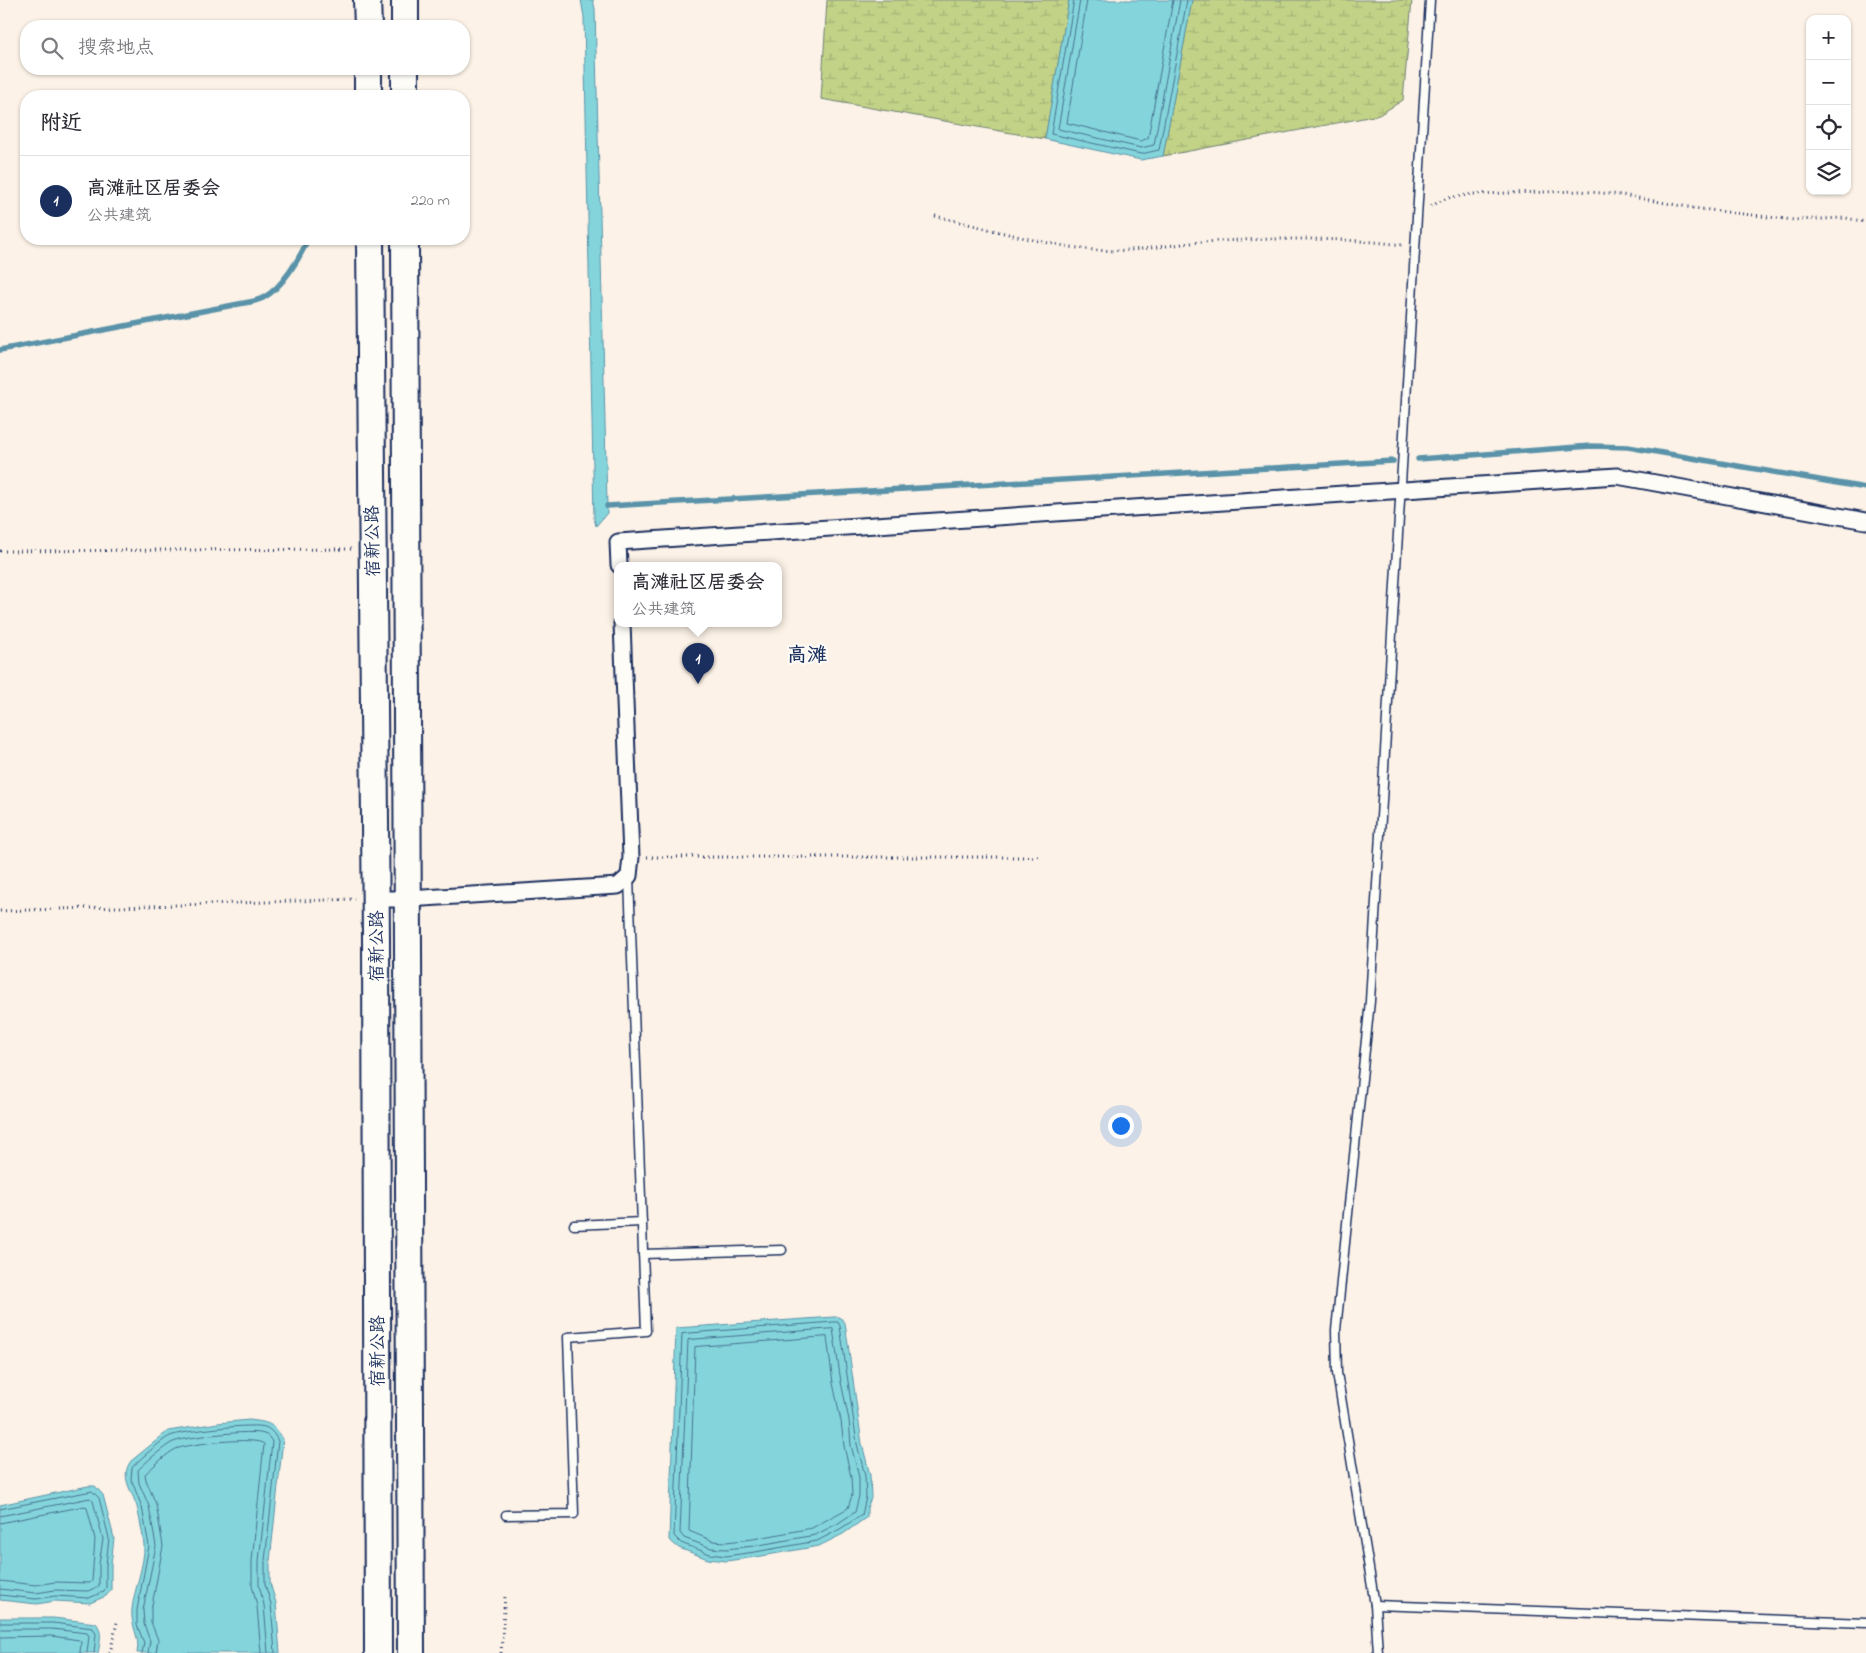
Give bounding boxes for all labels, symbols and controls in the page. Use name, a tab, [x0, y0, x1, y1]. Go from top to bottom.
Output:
map controls	[1806, 15, 1851, 195]
button: +	[1806, 15, 1851, 60]
search box	[20, 20, 470, 75]
icon: search	[38, 34, 66, 62]
text: 搜索地点	[78, 35, 154, 62]
button: −	[1806, 60, 1851, 105]
button: locate	[1806, 105, 1851, 150]
text: 附近	[40, 109, 82, 139]
button: layers	[1806, 150, 1851, 195]
text: 高滩社区居委会	[87, 176, 220, 203]
text: 1	[53, 189, 59, 213]
text: 220 m	[411, 189, 450, 213]
text: 公共建筑	[87, 204, 151, 228]
street label: 宿新公路	[360, 505, 388, 577]
popup	[614, 562, 782, 627]
text: 高滩社区居委会	[631, 570, 765, 597]
text: 公共建筑	[631, 598, 696, 622]
district label: 高滩	[787, 642, 827, 671]
pin: 1	[682, 643, 714, 684]
street label: 宿新公路	[365, 910, 391, 982]
your location	[1108, 1113, 1134, 1139]
street label: 宿新公路	[366, 1315, 392, 1387]

